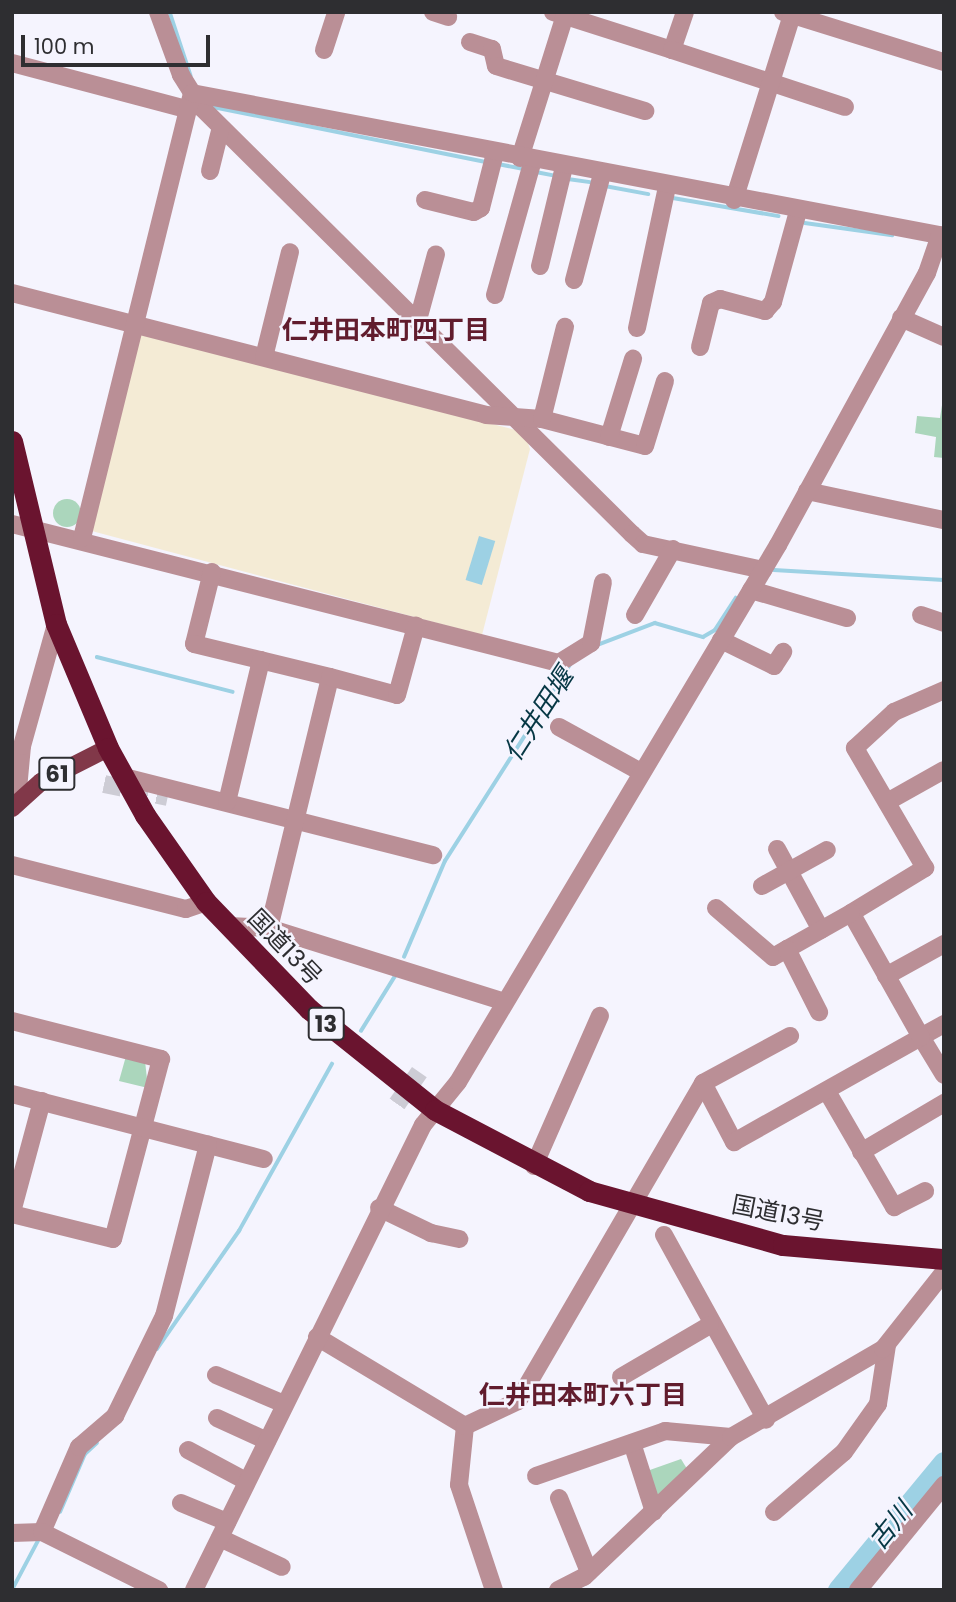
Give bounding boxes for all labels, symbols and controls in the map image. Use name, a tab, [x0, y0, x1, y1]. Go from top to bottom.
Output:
scale bar	[24, 21, 214, 65]
text: 100 m	[34, 32, 94, 61]
district label: 仁井田本町四丁目	[282, 315, 490, 347]
water label: 仁井田堰	[498, 663, 580, 767]
road number: 61	[38, 754, 76, 794]
street label: 国道13号	[242, 903, 328, 991]
road number: 13	[307, 1004, 345, 1044]
street label: 国道13号	[729, 1190, 827, 1236]
district label: 仁井田本町六丁目	[479, 1380, 687, 1412]
water label: 古川	[863, 1496, 919, 1556]

